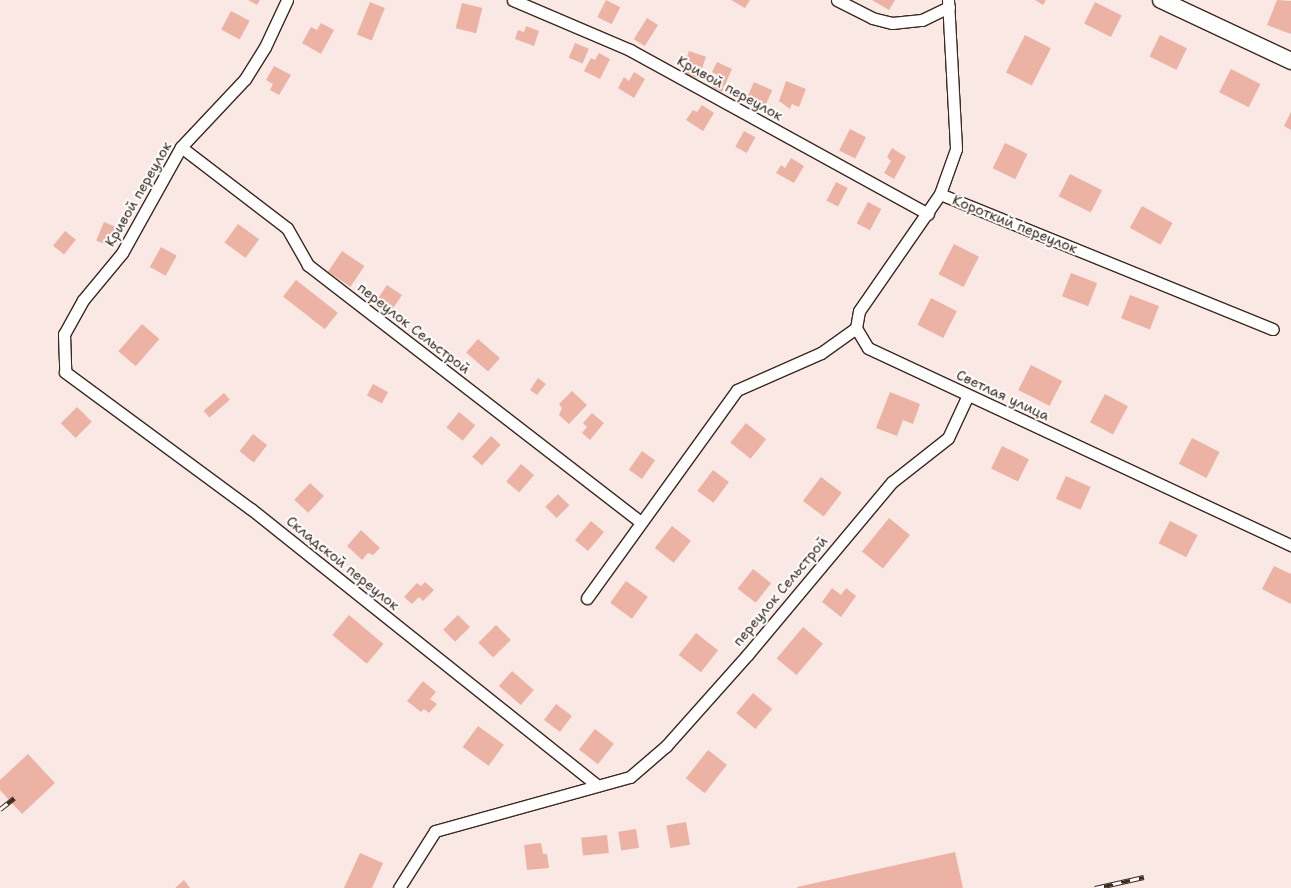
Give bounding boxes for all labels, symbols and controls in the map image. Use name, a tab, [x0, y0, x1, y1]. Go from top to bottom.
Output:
street label: Кривой переулок	[674, 52, 786, 124]
street label: Кривой переулок	[101, 139, 175, 249]
street label: Короткий переулок	[950, 191, 1080, 257]
street label: переулок Сельстрой	[354, 279, 474, 377]
street label: Светлая улица	[954, 366, 1052, 424]
street label: Складской переулок	[283, 512, 403, 614]
street label: переулок Сельстрой	[729, 533, 831, 649]

